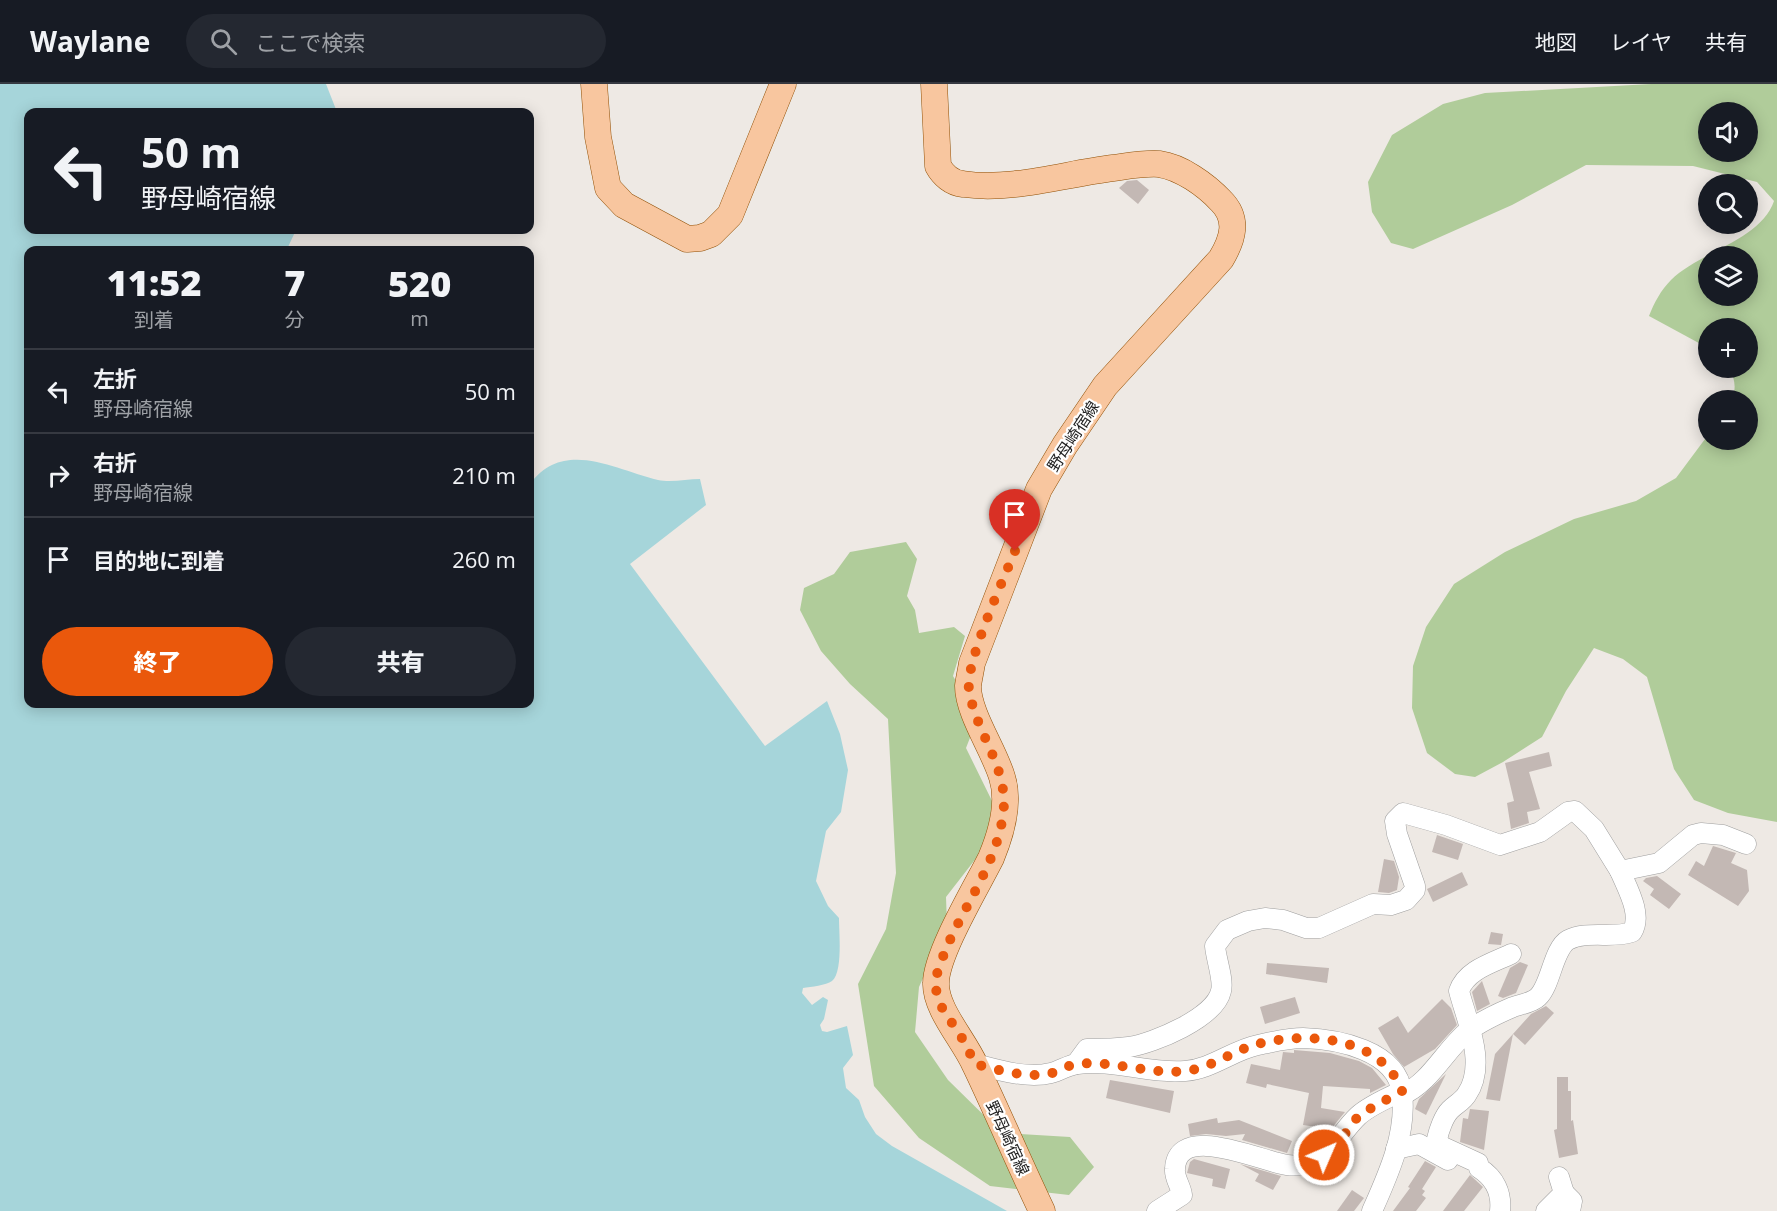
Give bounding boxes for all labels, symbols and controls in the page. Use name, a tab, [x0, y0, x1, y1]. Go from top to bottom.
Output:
search box	[186, 14, 606, 68]
text: Waylane	[30, 22, 150, 60]
icon: search	[207, 25, 240, 58]
text: ここで検索	[255, 27, 365, 57]
text: 地図	[1535, 28, 1577, 56]
text: レイヤ	[1610, 28, 1672, 56]
text: 共有	[1705, 28, 1747, 56]
map controls	[1698, 102, 1758, 450]
button: sound	[1698, 102, 1758, 162]
text: 50 m	[141, 123, 241, 180]
icon: left	[42, 132, 120, 210]
button: search	[1698, 174, 1758, 234]
text: 野母崎宿線	[141, 179, 276, 216]
button: layers	[1698, 246, 1758, 306]
text: 11:52	[107, 258, 201, 307]
text: 7	[284, 258, 305, 307]
text: 520	[388, 259, 451, 308]
text: m	[410, 305, 429, 332]
text: 到着	[134, 306, 174, 333]
text: 分	[285, 306, 305, 333]
button: +	[1698, 318, 1758, 378]
text: 左折	[93, 363, 137, 393]
icon: left	[42, 375, 75, 408]
text: 50 m	[465, 376, 516, 406]
button: −	[1698, 390, 1758, 450]
text: 野母崎宿線	[93, 395, 193, 422]
street label: 野母崎宿線	[1042, 396, 1104, 476]
text: 右折	[93, 447, 137, 477]
icon: right	[42, 459, 75, 492]
text: 210 m	[452, 460, 516, 490]
text: 野母崎宿線	[93, 479, 193, 506]
pin	[989, 489, 1040, 551]
icon: arrive	[998, 498, 1031, 531]
icon: arrive	[42, 543, 75, 576]
text: 260 m	[452, 544, 516, 574]
text: 目的地に到着	[93, 545, 225, 575]
button: 終了	[42, 627, 273, 696]
button: 共有	[285, 627, 516, 696]
street label: 野母崎宿線	[981, 1097, 1035, 1179]
position arrow	[1292, 1123, 1356, 1187]

